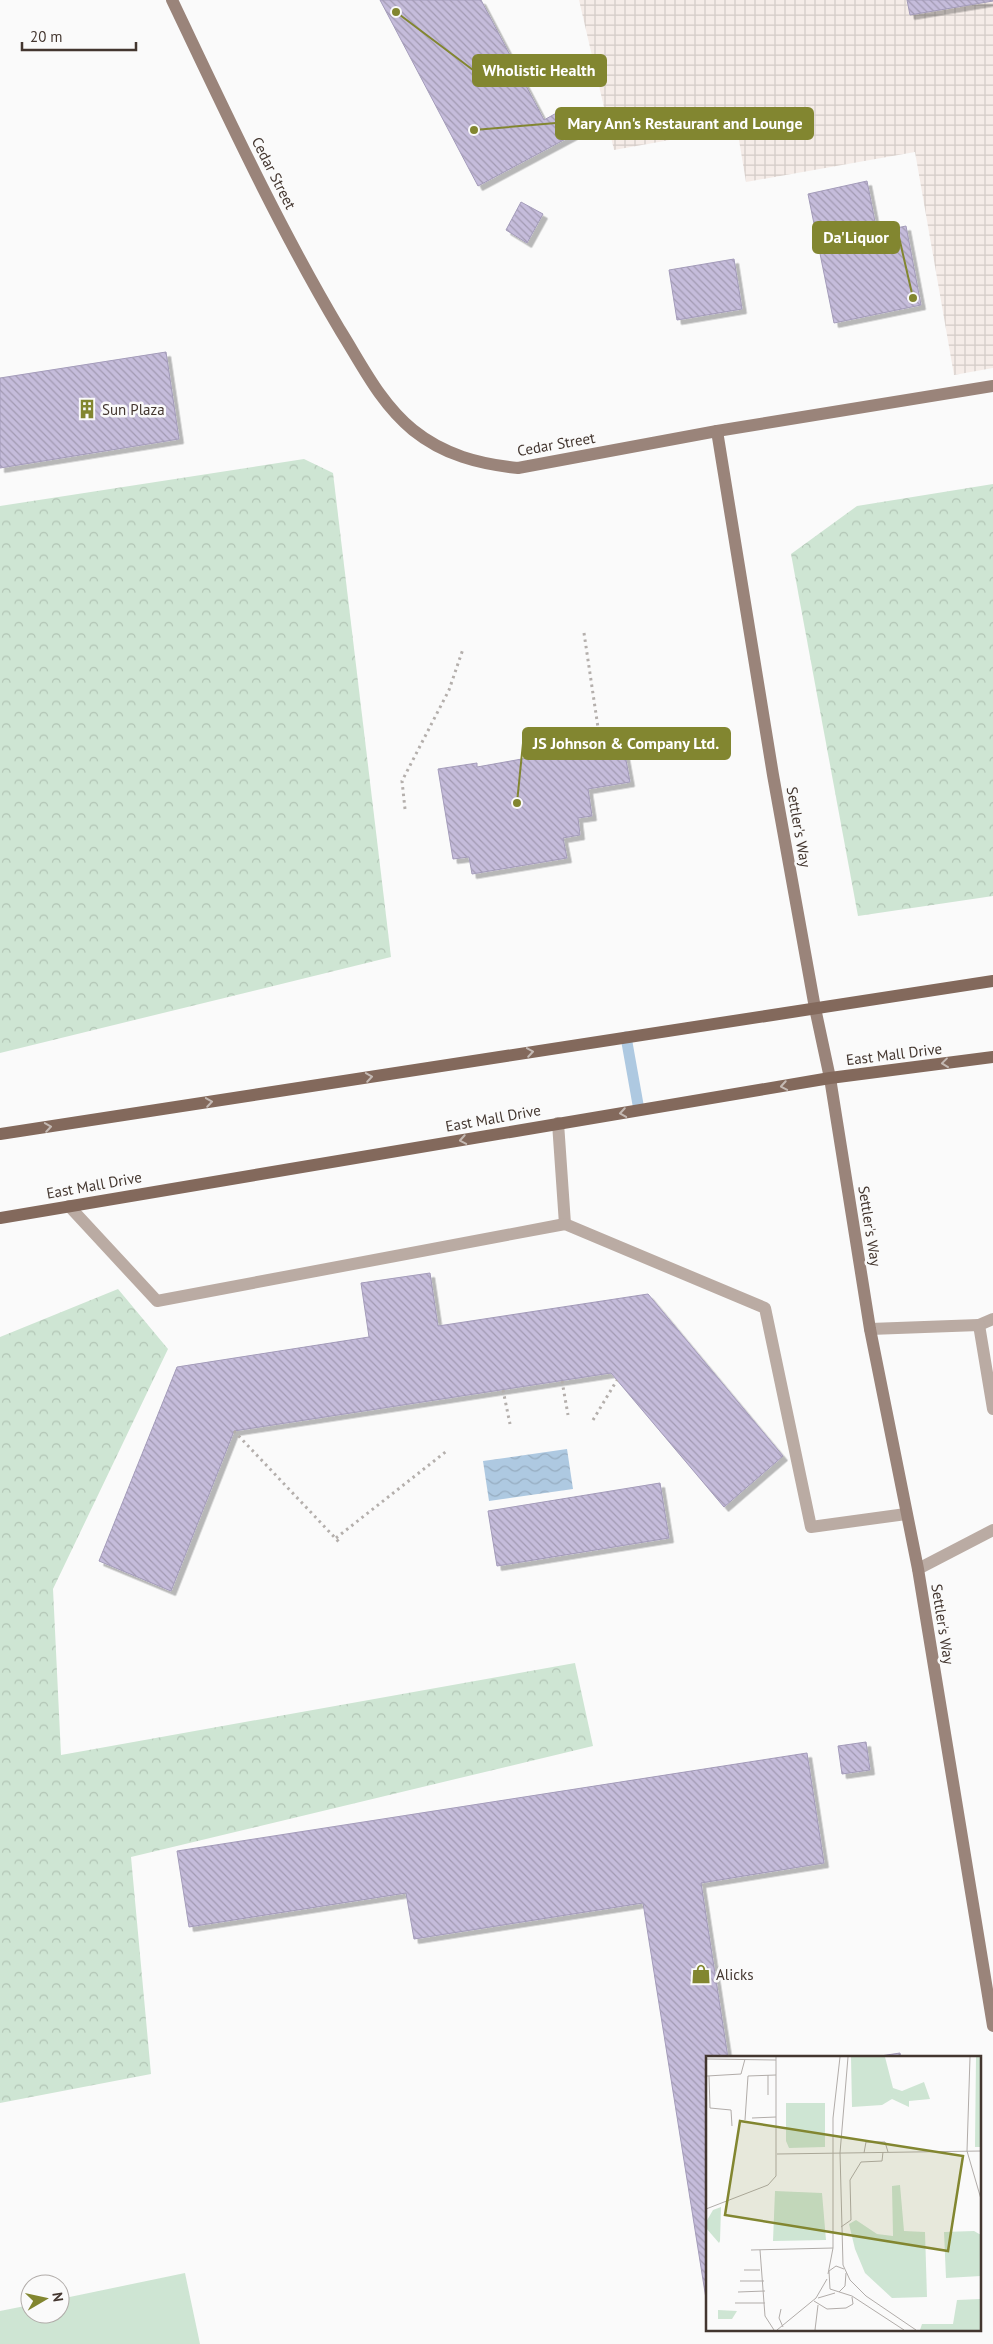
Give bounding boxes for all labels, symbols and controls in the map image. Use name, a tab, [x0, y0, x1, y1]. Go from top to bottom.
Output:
scale bar	[22, 20, 136, 52]
text: 20 m	[30, 27, 63, 46]
callout: Wholistic Health	[473, 55, 606, 86]
text: Wholistic Health	[483, 60, 595, 80]
callout: Mary Ann's Restaurant and Lounge	[556, 108, 813, 139]
text: Mary Ann's Restaurant and Lounge	[567, 113, 803, 133]
street label: Cedar Street	[248, 134, 300, 212]
callout: Da'Liquor	[813, 222, 899, 253]
text: Da'Liquor	[823, 227, 889, 247]
building icon: Sun Plaza	[76, 398, 98, 420]
place label: Sun Plaza	[102, 400, 165, 419]
street label: Cedar Street	[516, 428, 596, 460]
callout: JS Johnson & Company Ltd.	[523, 728, 730, 759]
text: JS Johnson & Company Ltd.	[532, 733, 719, 753]
street label: Settler's Way	[783, 785, 815, 869]
street label: East Mall Drive	[845, 1039, 943, 1069]
one-way arrow	[526, 1048, 534, 1058]
one-way arrow	[940, 1058, 949, 1068]
one-way arrow	[366, 1072, 374, 1083]
one-way arrow	[779, 1080, 788, 1090]
one-way arrow	[205, 1097, 213, 1108]
street label: East Mall Drive	[444, 1100, 542, 1136]
one-way arrow	[619, 1107, 628, 1117]
one-way arrow	[44, 1122, 53, 1132]
one-way arrow	[459, 1134, 468, 1144]
street label: East Mall Drive	[45, 1167, 143, 1203]
street label: Settler's Way	[854, 1184, 886, 1268]
street label: Settler's Way	[927, 1582, 959, 1666]
shop icon: Alicks	[690, 1963, 712, 1985]
place label: Alicks	[716, 1965, 753, 1984]
inset map	[706, 2056, 980, 2332]
north arrow	[20, 2274, 70, 2324]
text: N	[48, 2291, 67, 2303]

